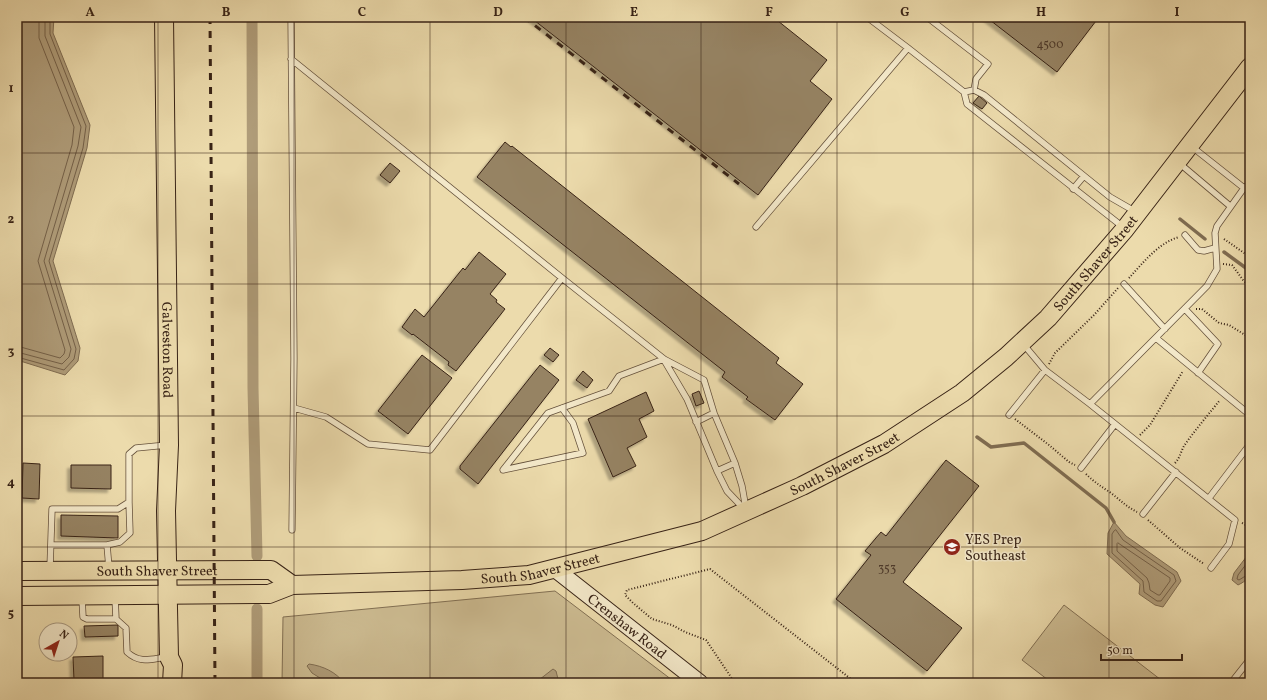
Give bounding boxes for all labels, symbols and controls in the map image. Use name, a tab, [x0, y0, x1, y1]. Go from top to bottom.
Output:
text: A	[85, 4, 95, 22]
text: B	[222, 4, 231, 22]
text: C	[358, 4, 366, 22]
text: D	[493, 4, 503, 22]
text: E	[630, 4, 638, 22]
text: F	[765, 4, 773, 22]
text: G	[900, 4, 910, 22]
text: H	[1036, 4, 1046, 22]
text: I	[1175, 4, 1180, 22]
house number: 4500	[1036, 37, 1064, 53]
text: 1	[8, 80, 14, 98]
text: 2	[8, 211, 15, 229]
street label: South Shaver Street	[1050, 212, 1143, 316]
street label: Galveston Road	[156, 302, 176, 398]
text: 3	[8, 343, 15, 361]
street label: South Shaver Street	[787, 428, 904, 501]
text: 4	[7, 474, 15, 492]
place label: YES Prep Southeast	[965, 531, 1026, 566]
school or university icon: YES Prep Southeast	[942, 537, 962, 557]
street label: South Shaver Street	[480, 549, 602, 590]
house number: 353	[878, 561, 896, 577]
street label: South Shaver Street	[96, 562, 218, 582]
street label: Crenshaw Road	[583, 590, 670, 664]
text: 5	[8, 605, 14, 623]
north arrow	[38, 622, 78, 662]
text: N	[56, 627, 71, 644]
scale bar	[1101, 636, 1182, 662]
text: 50 m	[1107, 643, 1133, 659]

